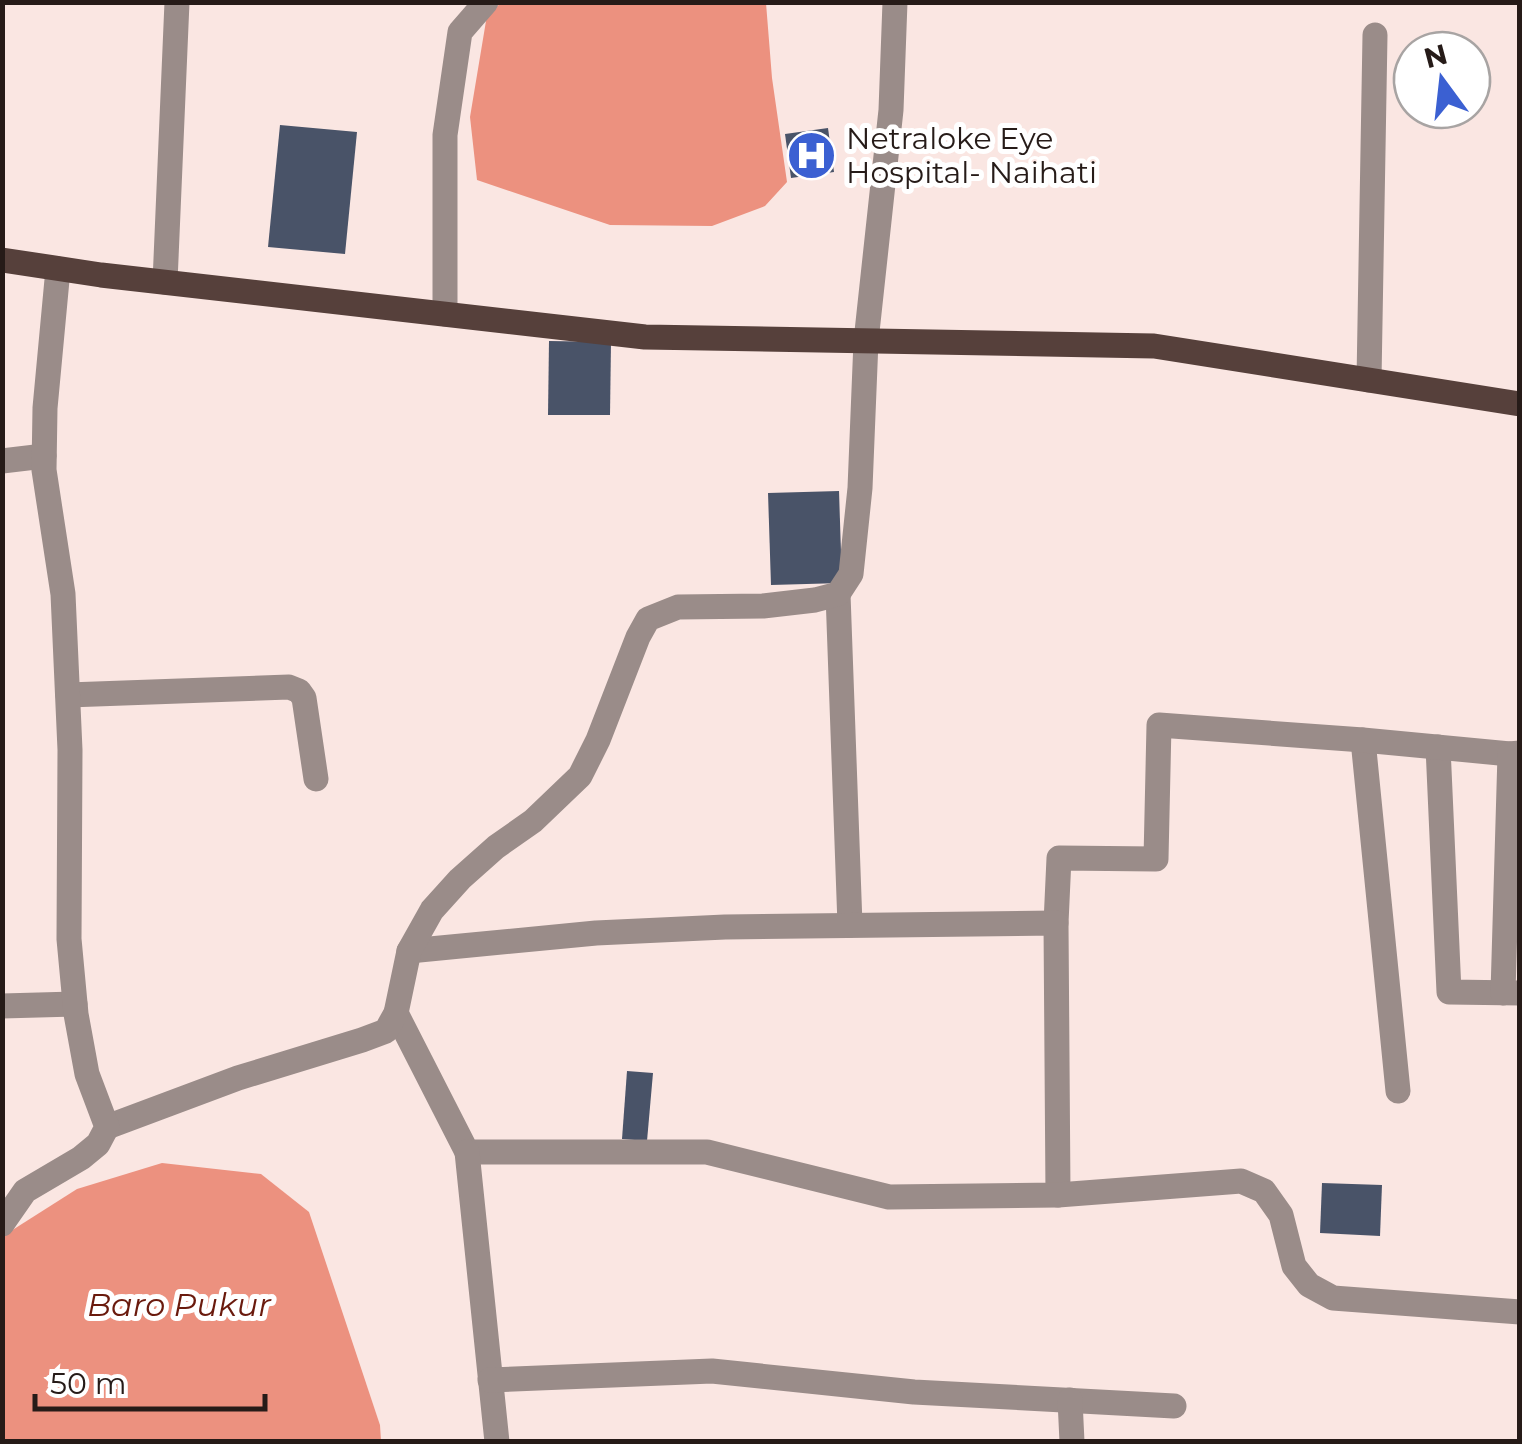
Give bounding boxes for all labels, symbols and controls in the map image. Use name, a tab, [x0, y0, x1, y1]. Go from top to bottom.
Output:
north arrow	[1392, 30, 1492, 130]
text: N	[1420, 37, 1451, 75]
place label: Netraloke Eye Hospital- Naihati	[846, 120, 1097, 191]
hospital icon: Netraloke Eye Hospital- Naihati	[785, 129, 837, 181]
water label: Baro Pukur	[87, 1285, 272, 1324]
scale bar	[35, 1349, 265, 1411]
text: 50 m	[50, 1365, 127, 1402]

